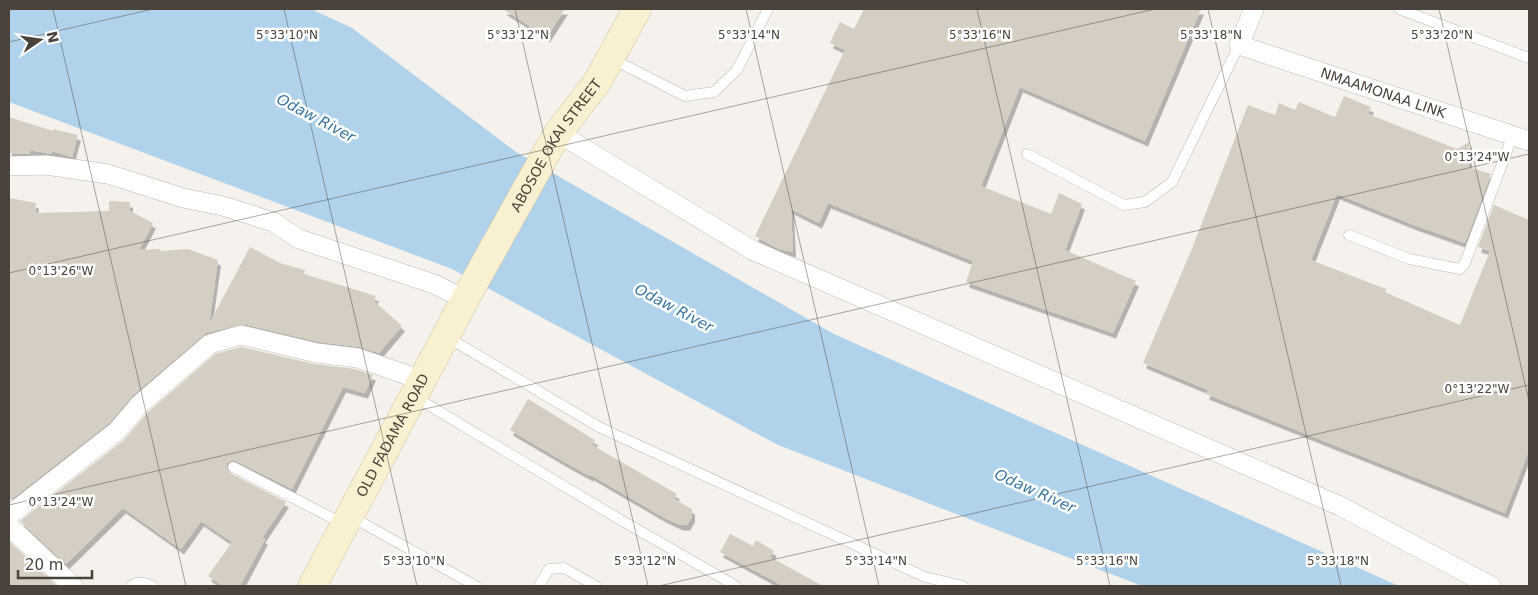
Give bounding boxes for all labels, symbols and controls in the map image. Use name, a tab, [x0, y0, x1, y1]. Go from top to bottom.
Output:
north arrow	[15, 15, 65, 65]
text: 5°33'10"N	[256, 28, 318, 42]
text: 5°33'12"N	[487, 28, 549, 42]
text: 5°33'14"N	[718, 28, 780, 42]
text: 5°33'16"N	[949, 28, 1011, 42]
text: 5°33'18"N	[1180, 28, 1242, 42]
text: 5°33'20"N	[1411, 28, 1473, 42]
text: N	[44, 30, 62, 45]
street label: NMAAMONAA LINK	[1318, 65, 1449, 121]
street label: ABOSOE OKAI STREET	[507, 76, 605, 214]
water label: Odaw River	[274, 90, 359, 147]
text: 0°13'24"W	[1445, 150, 1510, 164]
text: 0°13'26"W	[29, 264, 94, 278]
water label: Odaw River	[632, 280, 717, 337]
street label: OLD FADAMA ROAD	[353, 371, 432, 500]
text: 0°13'22"W	[1445, 382, 1510, 396]
water label: Odaw River	[992, 465, 1079, 517]
text: 0°13'24"W	[29, 495, 94, 509]
scale bar	[18, 548, 91, 580]
text: 5°33'10"N	[383, 554, 445, 568]
text: 5°33'12"N	[614, 554, 676, 568]
text: 5°33'14"N	[845, 554, 907, 568]
text: 5°33'16"N	[1076, 554, 1138, 568]
text: 5°33'18"N	[1307, 554, 1369, 568]
text: 20 m	[25, 556, 63, 574]

